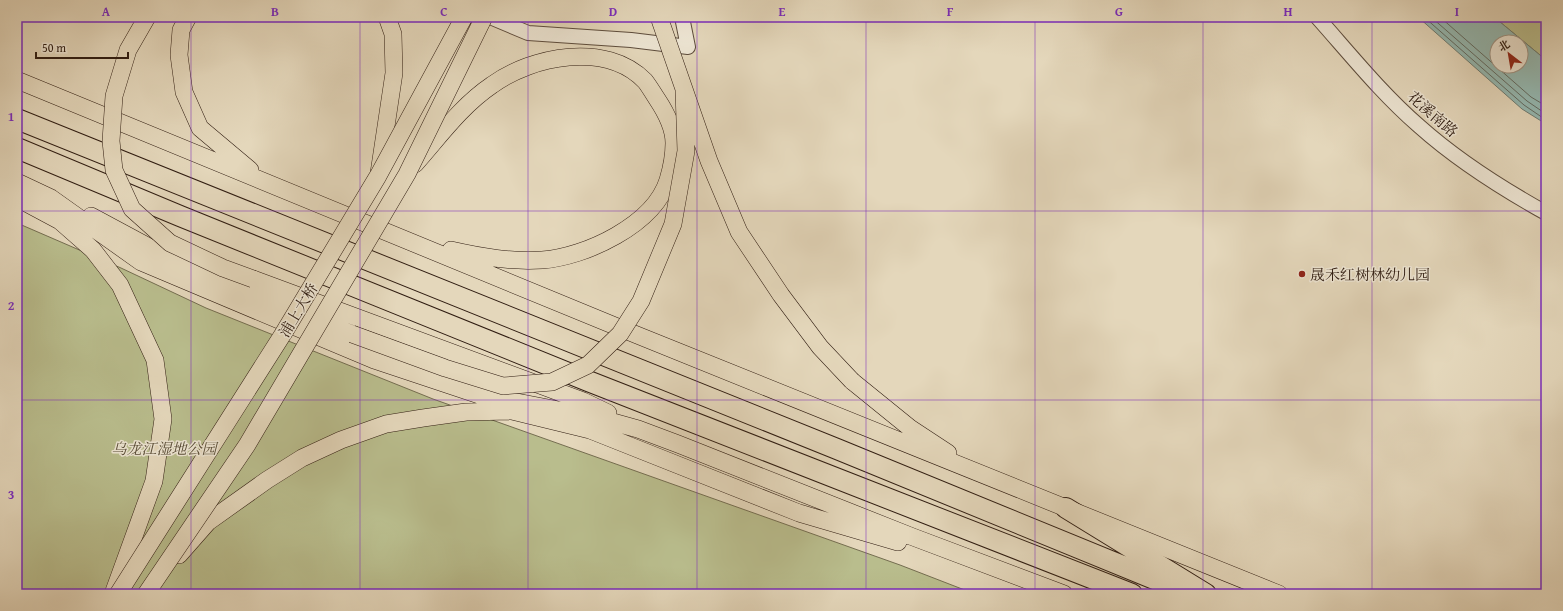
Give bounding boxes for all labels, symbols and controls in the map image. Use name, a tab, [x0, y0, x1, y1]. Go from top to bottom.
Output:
text: A	[102, 2, 111, 21]
text: B	[271, 2, 279, 21]
text: C	[440, 2, 448, 21]
text: D	[609, 2, 617, 21]
text: E	[779, 2, 786, 21]
text: F	[947, 2, 954, 21]
text: G	[1115, 2, 1123, 21]
text: H	[1283, 2, 1293, 21]
text: I	[1455, 2, 1459, 21]
scale bar	[36, 34, 128, 60]
north arrow	[1489, 34, 1529, 74]
text: 北	[1495, 36, 1513, 55]
text: 50 m	[42, 39, 66, 56]
street label: 花溪南路	[1403, 86, 1463, 142]
text: 1	[8, 107, 14, 126]
place label: 晟禾红树林幼儿园	[1310, 264, 1430, 285]
marker: 晟禾红树林幼儿园	[1297, 269, 1307, 279]
street label: 浦上大桥	[274, 279, 322, 341]
text: 2	[8, 296, 15, 315]
park label: 乌龙江湿地公园	[111, 438, 218, 459]
text: 3	[8, 485, 14, 504]

